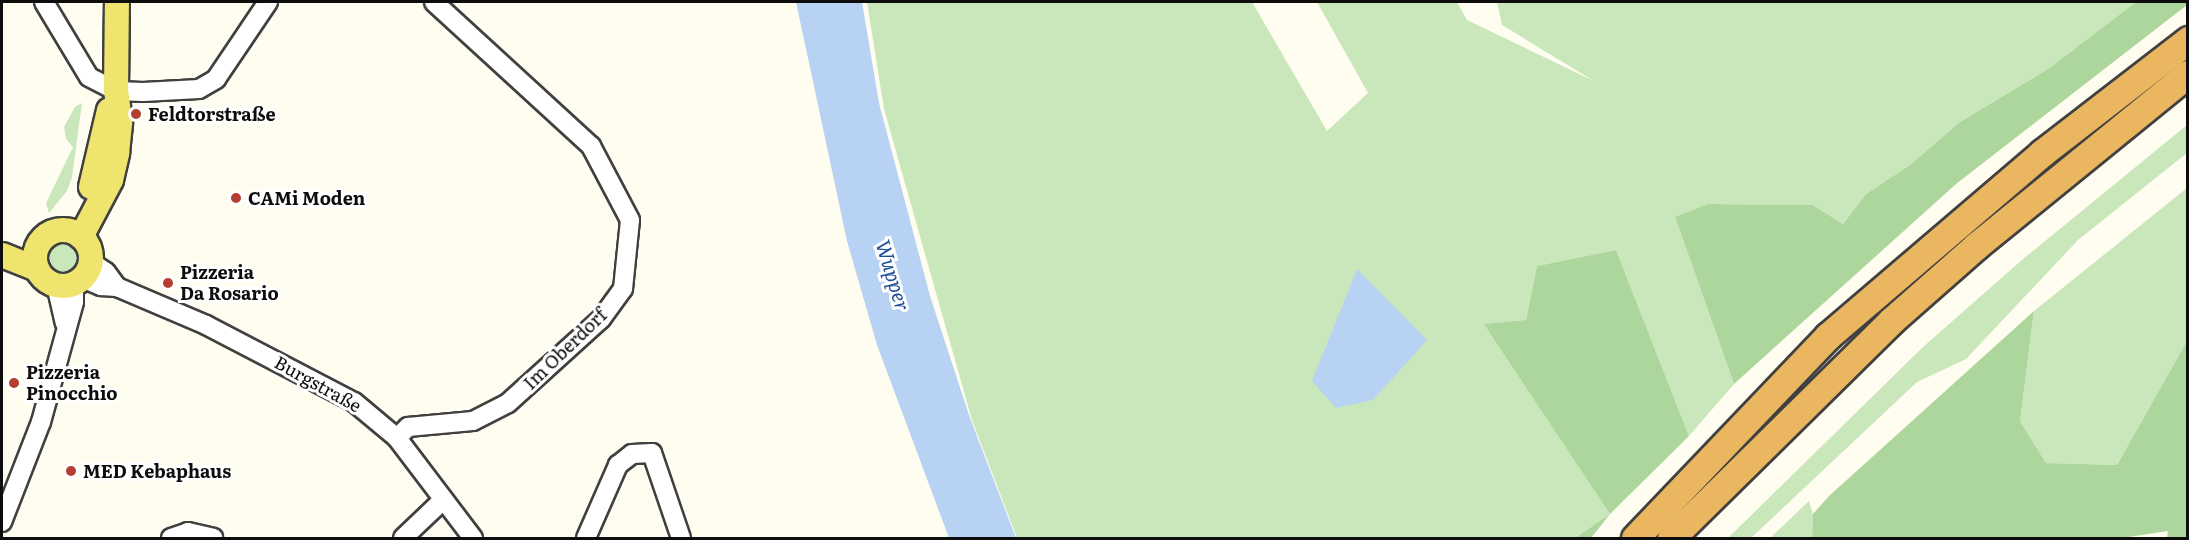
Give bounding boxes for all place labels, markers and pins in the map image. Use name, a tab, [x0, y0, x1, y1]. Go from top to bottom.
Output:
place label: Feldtorstraße	[148, 103, 276, 125]
marker: Feldtorstraße	[129, 107, 143, 121]
place label: CAMi Moden	[248, 187, 365, 209]
marker: CAMi Moden	[229, 191, 243, 205]
place label: Pizzeria Da Rosario	[180, 262, 279, 304]
marker: Pizzeria Da Rosario	[161, 276, 175, 290]
place label: Pizzeria Pinocchio	[26, 362, 118, 404]
marker: Pizzeria Pinocchio	[7, 376, 21, 390]
place label: MED Kebaphaus	[83, 460, 231, 482]
marker: MED Kebaphaus	[64, 464, 78, 478]

